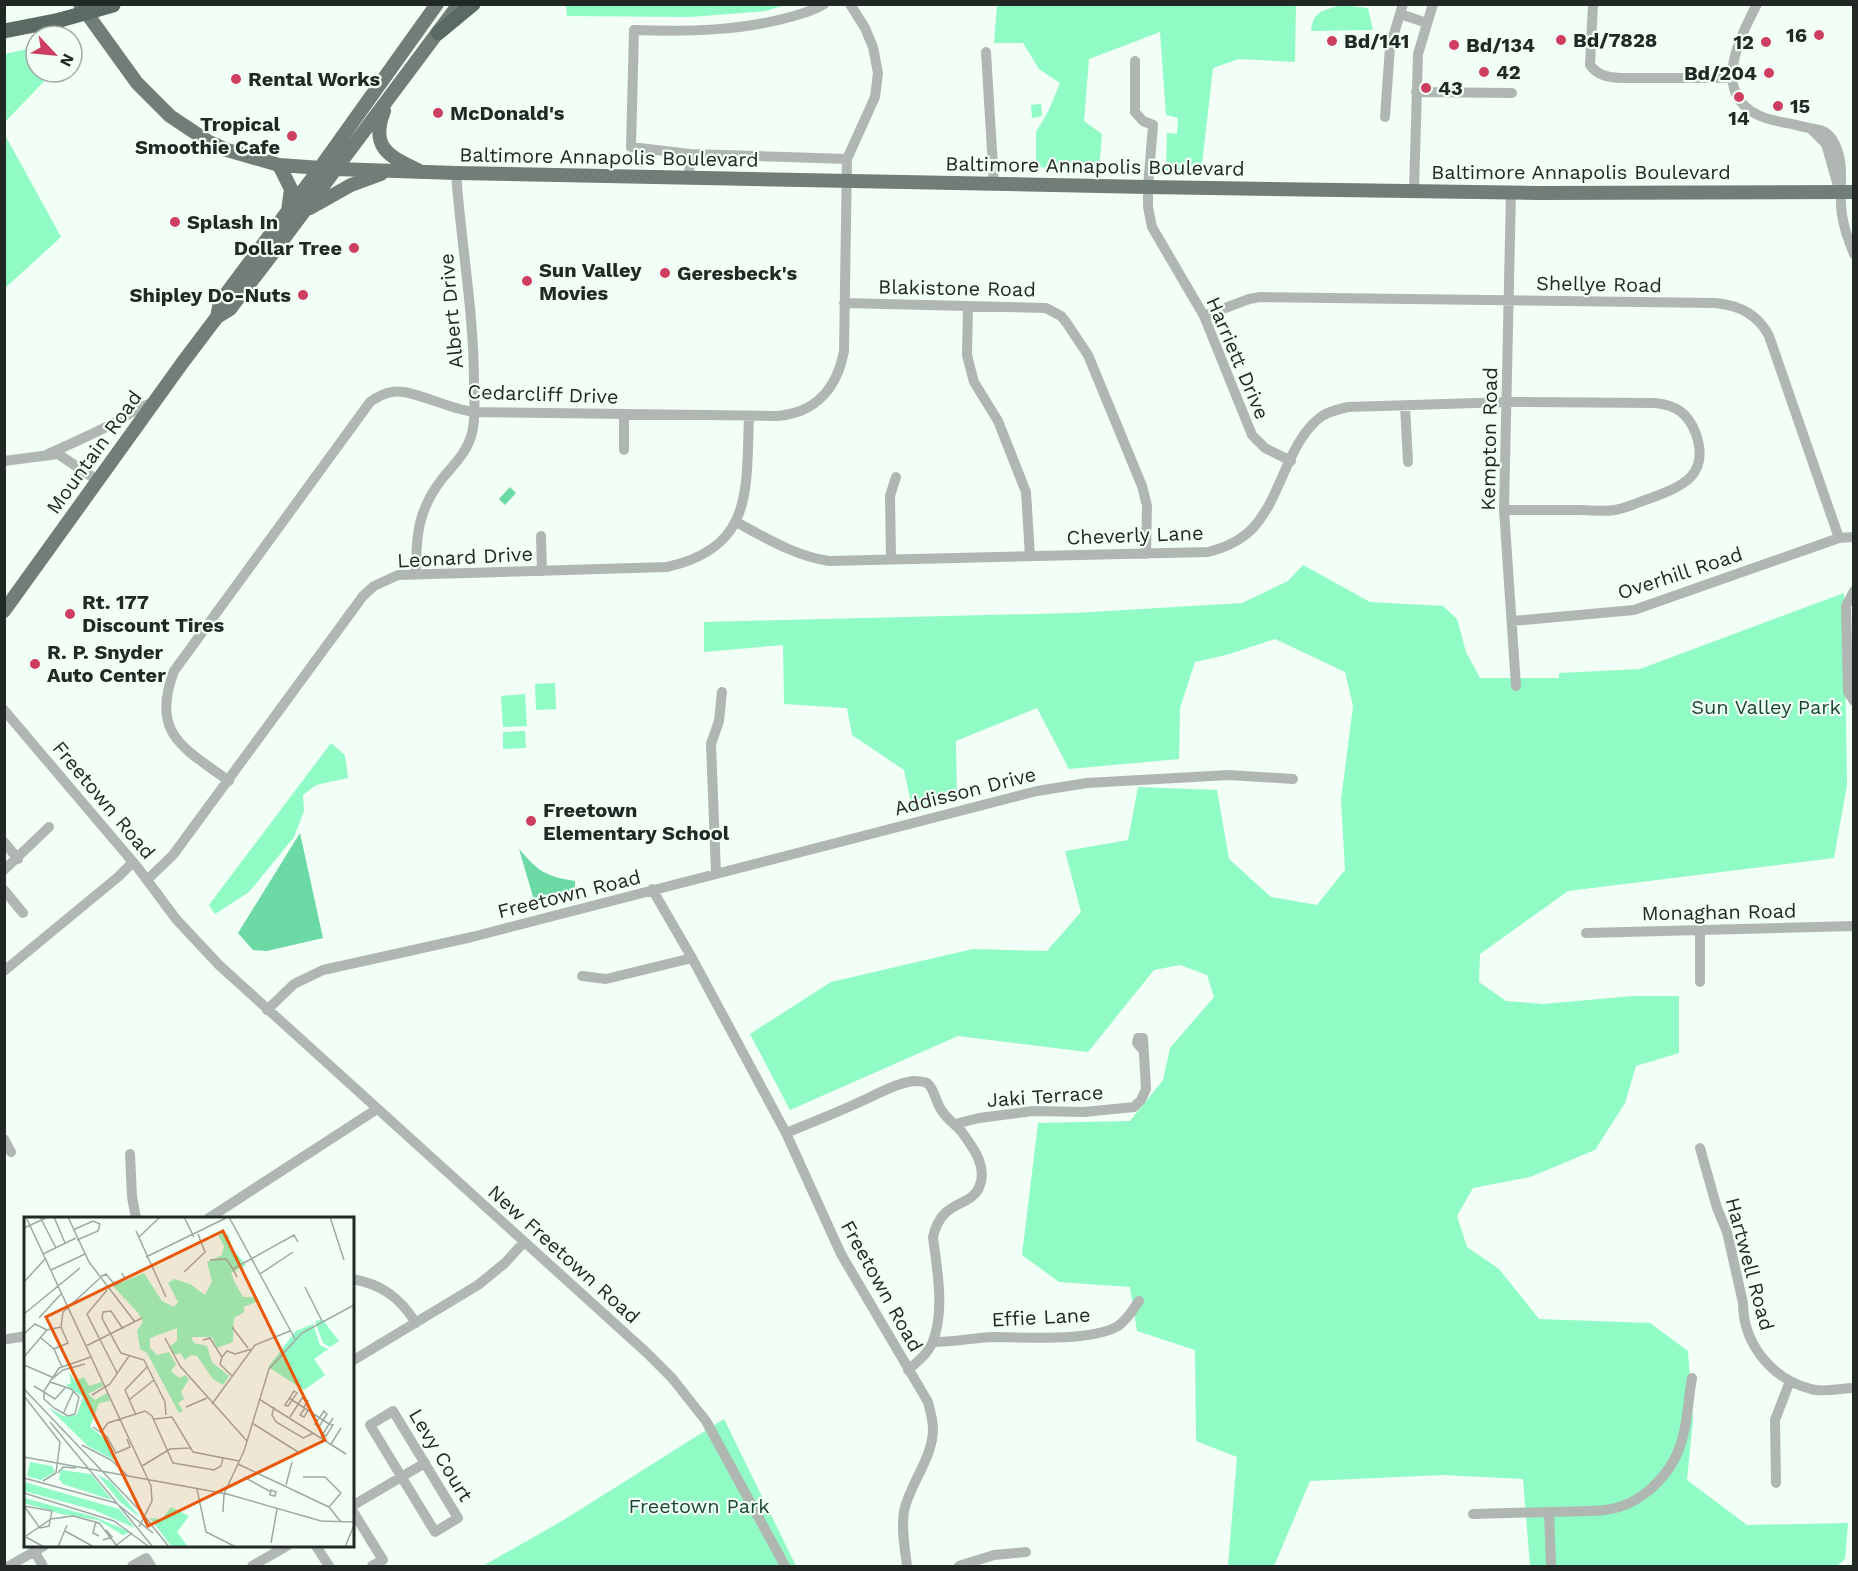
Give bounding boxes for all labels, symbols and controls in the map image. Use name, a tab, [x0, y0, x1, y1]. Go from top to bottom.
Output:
place label: 16	[1786, 23, 1807, 47]
north arrow	[24, 24, 84, 84]
place label: Bd/7828	[1573, 28, 1657, 52]
marker: 16	[1812, 28, 1826, 42]
place label: Bd/141	[1344, 29, 1409, 53]
place label: 12	[1733, 30, 1754, 54]
place label: Bd/134	[1466, 33, 1535, 57]
marker: Bd/7828	[1554, 33, 1568, 47]
marker: Bd/141	[1325, 34, 1339, 48]
marker: 12	[1759, 35, 1773, 49]
marker: Bd/134	[1447, 38, 1461, 52]
text: N	[56, 51, 78, 70]
place label: 42	[1496, 60, 1521, 84]
place label: Bd/204	[1684, 61, 1757, 85]
marker: 42	[1477, 65, 1491, 79]
marker: Bd/204	[1762, 66, 1776, 80]
place label: Rental Works	[248, 67, 380, 91]
marker: Rental Works	[229, 72, 243, 86]
place label: 43	[1438, 76, 1463, 100]
marker: 43	[1419, 81, 1433, 95]
marker: 14	[1732, 90, 1746, 104]
place label: 15	[1790, 94, 1810, 118]
marker: 15	[1771, 99, 1785, 113]
place label: McDonald's	[450, 101, 565, 125]
marker: McDonald's	[431, 106, 445, 120]
place label: 14	[1728, 106, 1750, 130]
place label: Tropical Smoothie Cafe	[135, 112, 280, 159]
marker: Tropical Smoothie Cafe	[285, 129, 299, 143]
street label: Baltimore Annapolis Boulevard	[459, 142, 759, 172]
street label: Baltimore Annapolis Boulevard	[945, 151, 1245, 181]
street label: Baltimore Annapolis Boulevard	[1431, 160, 1731, 184]
place label: Splash In	[187, 210, 278, 234]
marker: Splash In	[168, 215, 182, 229]
place label: Dollar Tree	[234, 236, 342, 260]
marker: Dollar Tree	[347, 241, 361, 255]
street label: Albert Drive	[434, 252, 468, 370]
place label: Sun Valley Movies	[539, 258, 642, 305]
place label: Geresbeck's	[677, 261, 798, 285]
marker: Geresbeck's	[658, 266, 672, 280]
street label: Shellye Road	[1536, 271, 1662, 297]
marker: Sun Valley Movies	[520, 274, 534, 288]
street label: Blakistone Road	[878, 275, 1036, 301]
place label: Shipley Do-Nuts	[130, 283, 291, 307]
marker: Shipley Do-Nuts	[296, 288, 310, 302]
street label: Harriett Drive	[1201, 293, 1275, 423]
street label: Kempton Road	[1476, 367, 1502, 511]
street label: Cedarcliff Drive	[467, 379, 619, 409]
street label: Mountain Road	[41, 386, 147, 518]
street label: Cheverly Lane	[1066, 521, 1204, 549]
street label: Leonard Drive	[397, 541, 533, 573]
street label: Overhill Road	[1614, 542, 1746, 604]
place label: Rt. 177 Discount Tires	[82, 590, 225, 637]
marker: Rt. 177 Discount Tires	[63, 607, 77, 621]
place label: R. P. Snyder Auto Center	[47, 640, 166, 687]
marker: R. P. Snyder Auto Center	[28, 657, 42, 671]
park label: Sun Valley Park	[1691, 695, 1841, 719]
street label: Freetown Road	[48, 736, 160, 864]
street label: Addisson Drive	[892, 762, 1038, 820]
place label: Freetown Elementary School	[543, 798, 730, 845]
marker: Freetown Elementary School	[524, 814, 538, 828]
street label: Freetown Road	[495, 865, 643, 923]
street label: Monaghan Road	[1641, 899, 1797, 925]
street label: Jaki Terrace	[986, 1080, 1104, 1112]
street label: New Freetown Road	[483, 1180, 645, 1328]
street label: Hartwell Road	[1721, 1195, 1779, 1333]
street label: Freetown Road	[836, 1216, 928, 1356]
inset map	[24, 1217, 354, 1547]
street label: Effie Lane	[991, 1302, 1091, 1332]
street label: Levy Court	[404, 1404, 478, 1506]
park label: Freetown Park	[629, 1494, 770, 1518]

